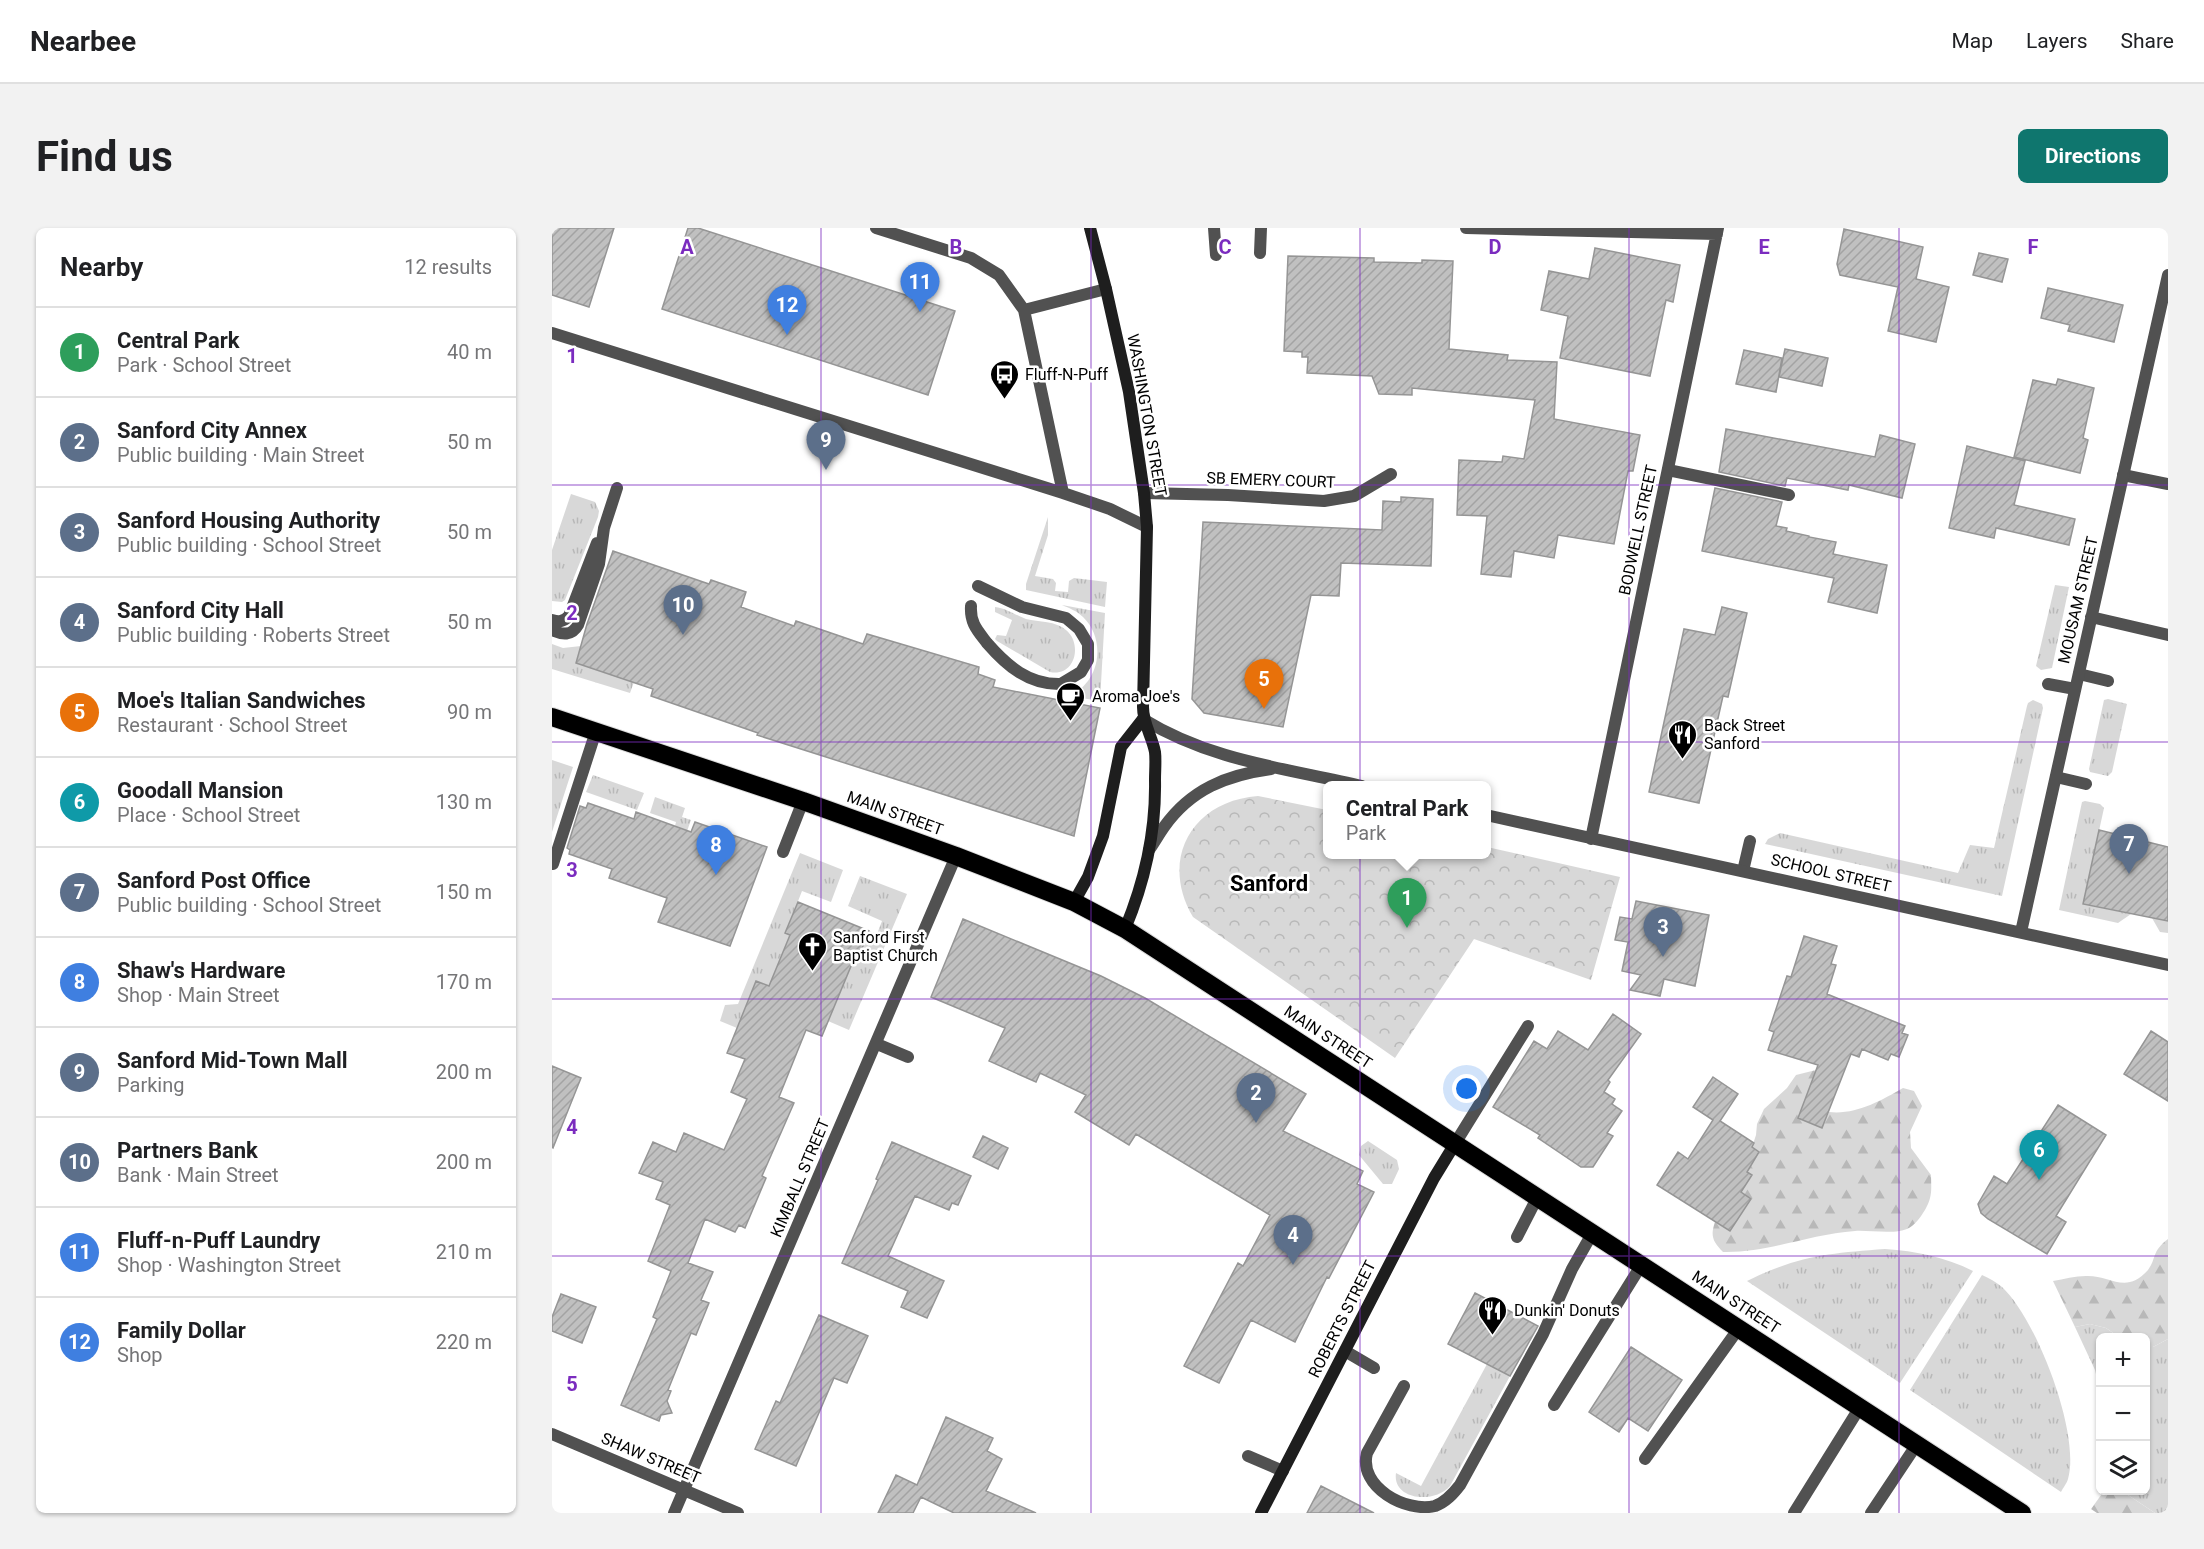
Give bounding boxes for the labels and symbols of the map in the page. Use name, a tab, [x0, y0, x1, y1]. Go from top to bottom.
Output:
text: A	[680, 235, 694, 259]
text: B	[950, 235, 962, 259]
text: C	[1218, 235, 1232, 259]
text: D	[1489, 235, 1502, 259]
text: E	[1758, 235, 1770, 259]
text: F	[2028, 235, 2039, 259]
pin: 11	[900, 262, 940, 312]
pin: 12	[768, 285, 806, 335]
street label: WASHINGTON STREET	[1123, 332, 1171, 498]
text: 1	[566, 344, 578, 368]
bus stop icon: Fluff-N-Puff	[988, 358, 1020, 400]
place label: Fluff-N-Puff	[1025, 365, 1108, 384]
pin: 9	[806, 420, 846, 470]
street label: BODWELL STREET	[1615, 463, 1661, 597]
street label: SB EMERY COURT	[1206, 468, 1336, 492]
street label: MOUSAM STREET	[2054, 534, 2102, 665]
pin: 10	[664, 586, 702, 635]
text: 2	[566, 601, 578, 625]
pin: 5	[1244, 660, 1284, 709]
cafe icon: Aroma Joe's	[1055, 680, 1087, 722]
place label: Aroma Joe's	[1092, 687, 1180, 706]
place label: Back Street Sanford	[1704, 716, 1785, 753]
restaurant icon: Back Street Sanford	[1667, 718, 1699, 760]
street label: MAIN STREET	[844, 787, 946, 839]
pin: 7	[2110, 824, 2148, 874]
pin: 8	[696, 826, 736, 875]
street label: SCHOOL STREET	[1769, 850, 1893, 896]
text: 3	[566, 858, 578, 882]
district label: Sanford	[1230, 871, 1308, 896]
pin: 1	[1388, 878, 1426, 928]
pin: 3	[1644, 908, 1682, 957]
place label: Sanford First Baptist Church	[833, 928, 938, 965]
church icon: Sanford First Baptist Church	[796, 930, 828, 972]
street label: MAIN STREET	[1280, 1002, 1376, 1073]
pin: 2	[1236, 1074, 1276, 1123]
your location	[1452, 1074, 1481, 1103]
text: 4	[566, 1115, 578, 1139]
street label: KIMBALL STREET	[766, 1116, 834, 1240]
pin: 6	[2020, 1130, 2058, 1180]
pin: 4	[1274, 1216, 1312, 1265]
street label: ROBERTS STREET	[1304, 1257, 1380, 1381]
street label: MAIN STREET	[1688, 1267, 1784, 1338]
restaurant icon: Dunkin' Donuts	[1477, 1294, 1509, 1336]
place label: Dunkin' Donuts	[1514, 1301, 1620, 1320]
text: 5	[566, 1372, 578, 1396]
street label: SHAW STREET	[599, 1429, 704, 1488]

